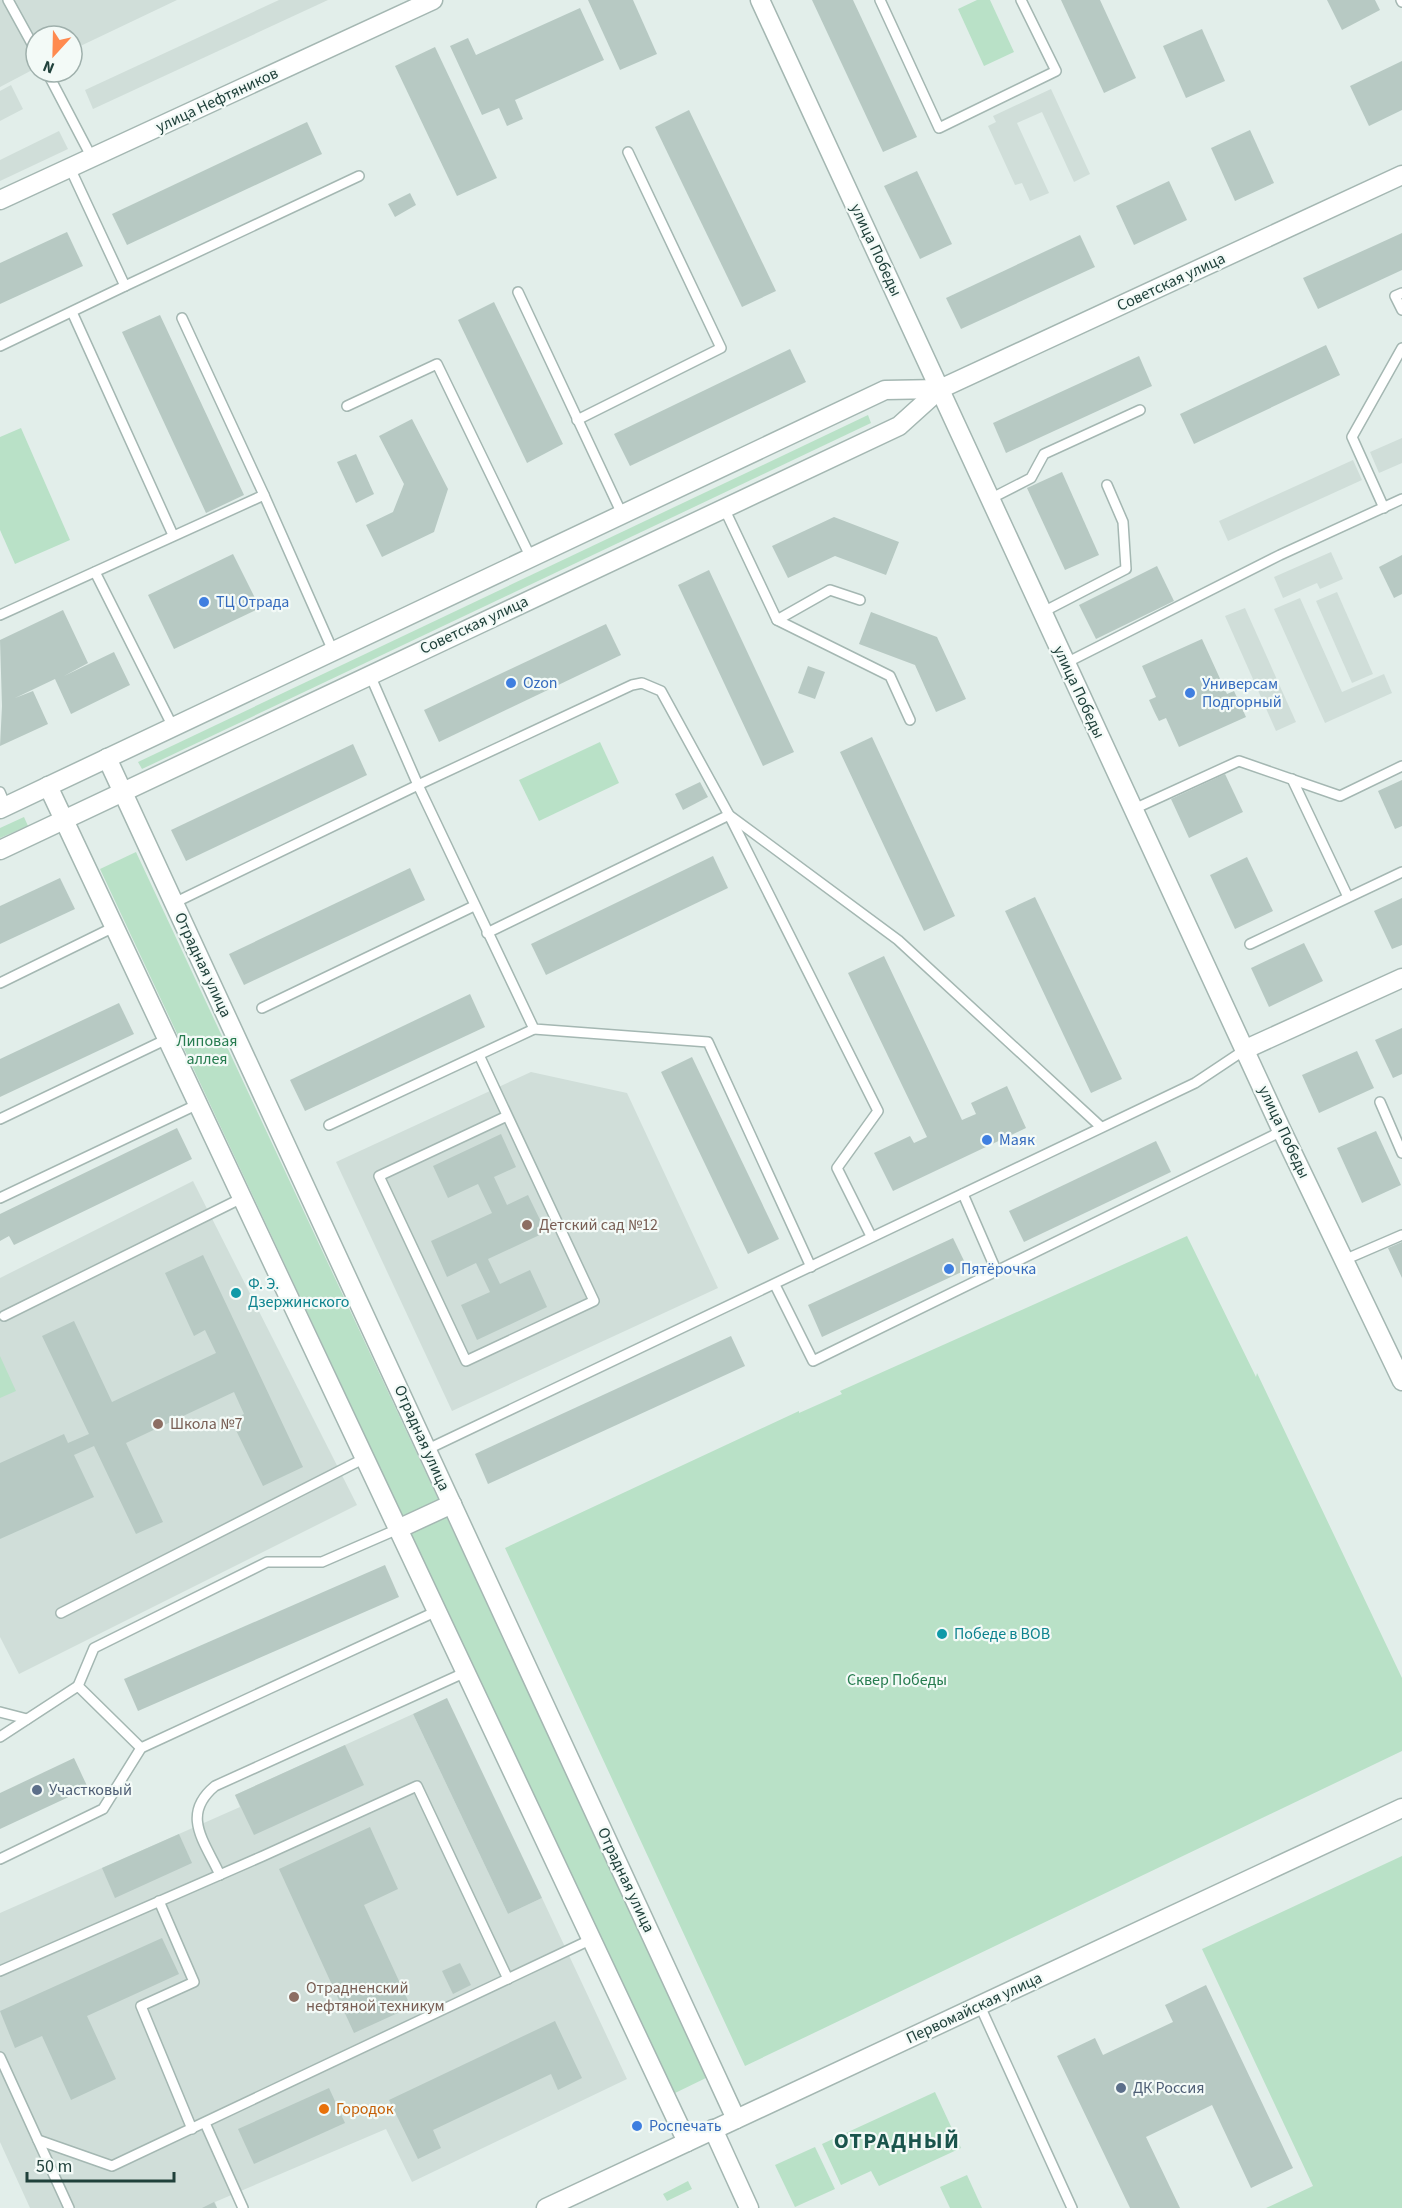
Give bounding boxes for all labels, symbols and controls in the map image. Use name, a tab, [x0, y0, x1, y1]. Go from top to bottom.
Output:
north arrow	[24, 24, 84, 84]
text: N	[40, 55, 58, 79]
street label: улица Нефтяников	[152, 62, 282, 138]
street label: улица Победы	[845, 200, 907, 300]
street label: Советская улица	[1113, 247, 1229, 317]
street label: Советская улица	[416, 590, 532, 660]
place label: ТЦ Отрада	[216, 591, 289, 613]
marker: ТЦ Отрада	[197, 595, 211, 609]
street label: улица Победы	[1048, 642, 1110, 742]
place label: Ozon	[523, 672, 558, 694]
place label: Универсам Подгорный	[1202, 673, 1282, 713]
marker: Ozon	[504, 676, 518, 690]
marker: Универсам Подгорный	[1183, 686, 1197, 700]
street label: Отрадная улица	[169, 909, 237, 1021]
park label: Липовая аллея	[176, 1030, 238, 1070]
street label: улица Победы	[1253, 1082, 1315, 1182]
place label: Маяк	[999, 1129, 1035, 1151]
marker: Маяк	[980, 1133, 994, 1147]
place label: Детский сад №12	[539, 1214, 658, 1236]
marker: Детский сад №12	[520, 1218, 534, 1232]
place label: Пятёрочка	[961, 1258, 1036, 1280]
marker: Пятёрочка	[942, 1262, 956, 1276]
place label: Ф. Э. Дзержинского	[248, 1273, 350, 1313]
marker: Ф. Э. Дзержинского	[229, 1286, 243, 1300]
street label: Отрадная улица	[389, 1382, 455, 1494]
place label: Школа №7	[170, 1413, 242, 1435]
marker: Школа №7	[151, 1417, 165, 1431]
place label: Победе в ВОВ	[954, 1623, 1050, 1645]
marker: Победе в ВОВ	[935, 1627, 949, 1641]
park label: Сквер Победы	[847, 1669, 947, 1691]
place label: Участковый	[49, 1779, 132, 1801]
marker: Участковый	[30, 1783, 44, 1797]
street label: Отрадная улица	[592, 1824, 660, 1936]
street label: Первомайская улица	[902, 1967, 1046, 2049]
place label: Отрадненский нефтяной техникум	[306, 1977, 445, 2017]
marker: Отрадненский нефтяной техникум	[287, 1990, 301, 2004]
place label: ДК Россия	[1133, 2077, 1204, 2099]
marker: ДК Россия	[1114, 2081, 1128, 2095]
place label: Городок	[336, 2098, 394, 2120]
marker: Городок	[317, 2102, 331, 2116]
place label: Роспечать	[649, 2115, 722, 2137]
marker: Роспечать	[630, 2119, 644, 2133]
district label: ОТРАДНЫЙ	[834, 2125, 960, 2157]
scale bar	[27, 2145, 174, 2183]
text: 50 m	[36, 2154, 72, 2179]

